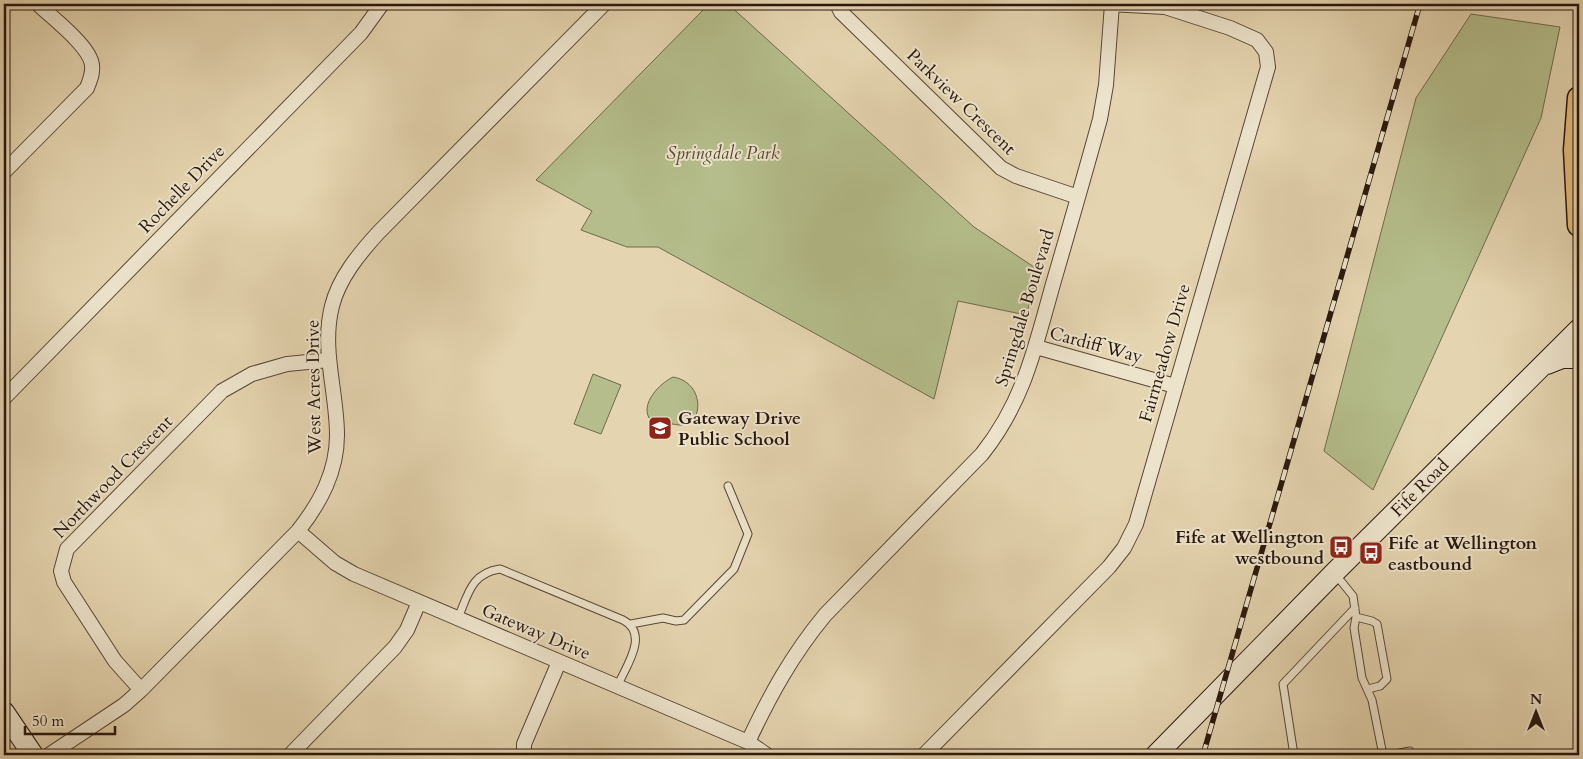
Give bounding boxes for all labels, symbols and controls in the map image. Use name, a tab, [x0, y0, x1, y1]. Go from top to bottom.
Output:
street label: Parkview Crescent	[901, 43, 1021, 161]
street label: Rochelle Drive	[133, 139, 231, 239]
park label: Springdale Park	[666, 141, 780, 166]
street label: Springdale Boulevard	[989, 226, 1061, 390]
street label: Fairmeadow Drive	[1133, 281, 1197, 425]
street label: West Acres Drive	[300, 319, 328, 456]
street label: Cardiff Way	[1047, 321, 1146, 370]
place label: Gateway Drive Public School	[678, 406, 801, 452]
street label: Northwood Crescent	[48, 410, 179, 544]
school or university icon: Gateway Drive Public School	[647, 415, 673, 441]
street label: Fife Road	[1385, 453, 1455, 523]
place label: Fife at Wellington westbound	[1175, 525, 1325, 571]
place label: Fife at Wellington eastbound	[1388, 531, 1538, 577]
bus stop icon: Fife at Wellington westbound	[1328, 534, 1354, 560]
bus stop icon: Fife at Wellington eastbound	[1358, 540, 1384, 566]
street label: Gateway Drive	[478, 598, 594, 666]
north arrow	[1510, 686, 1560, 736]
text: N	[1530, 690, 1542, 709]
scale bar	[25, 704, 115, 736]
text: 50 m	[32, 711, 64, 731]

